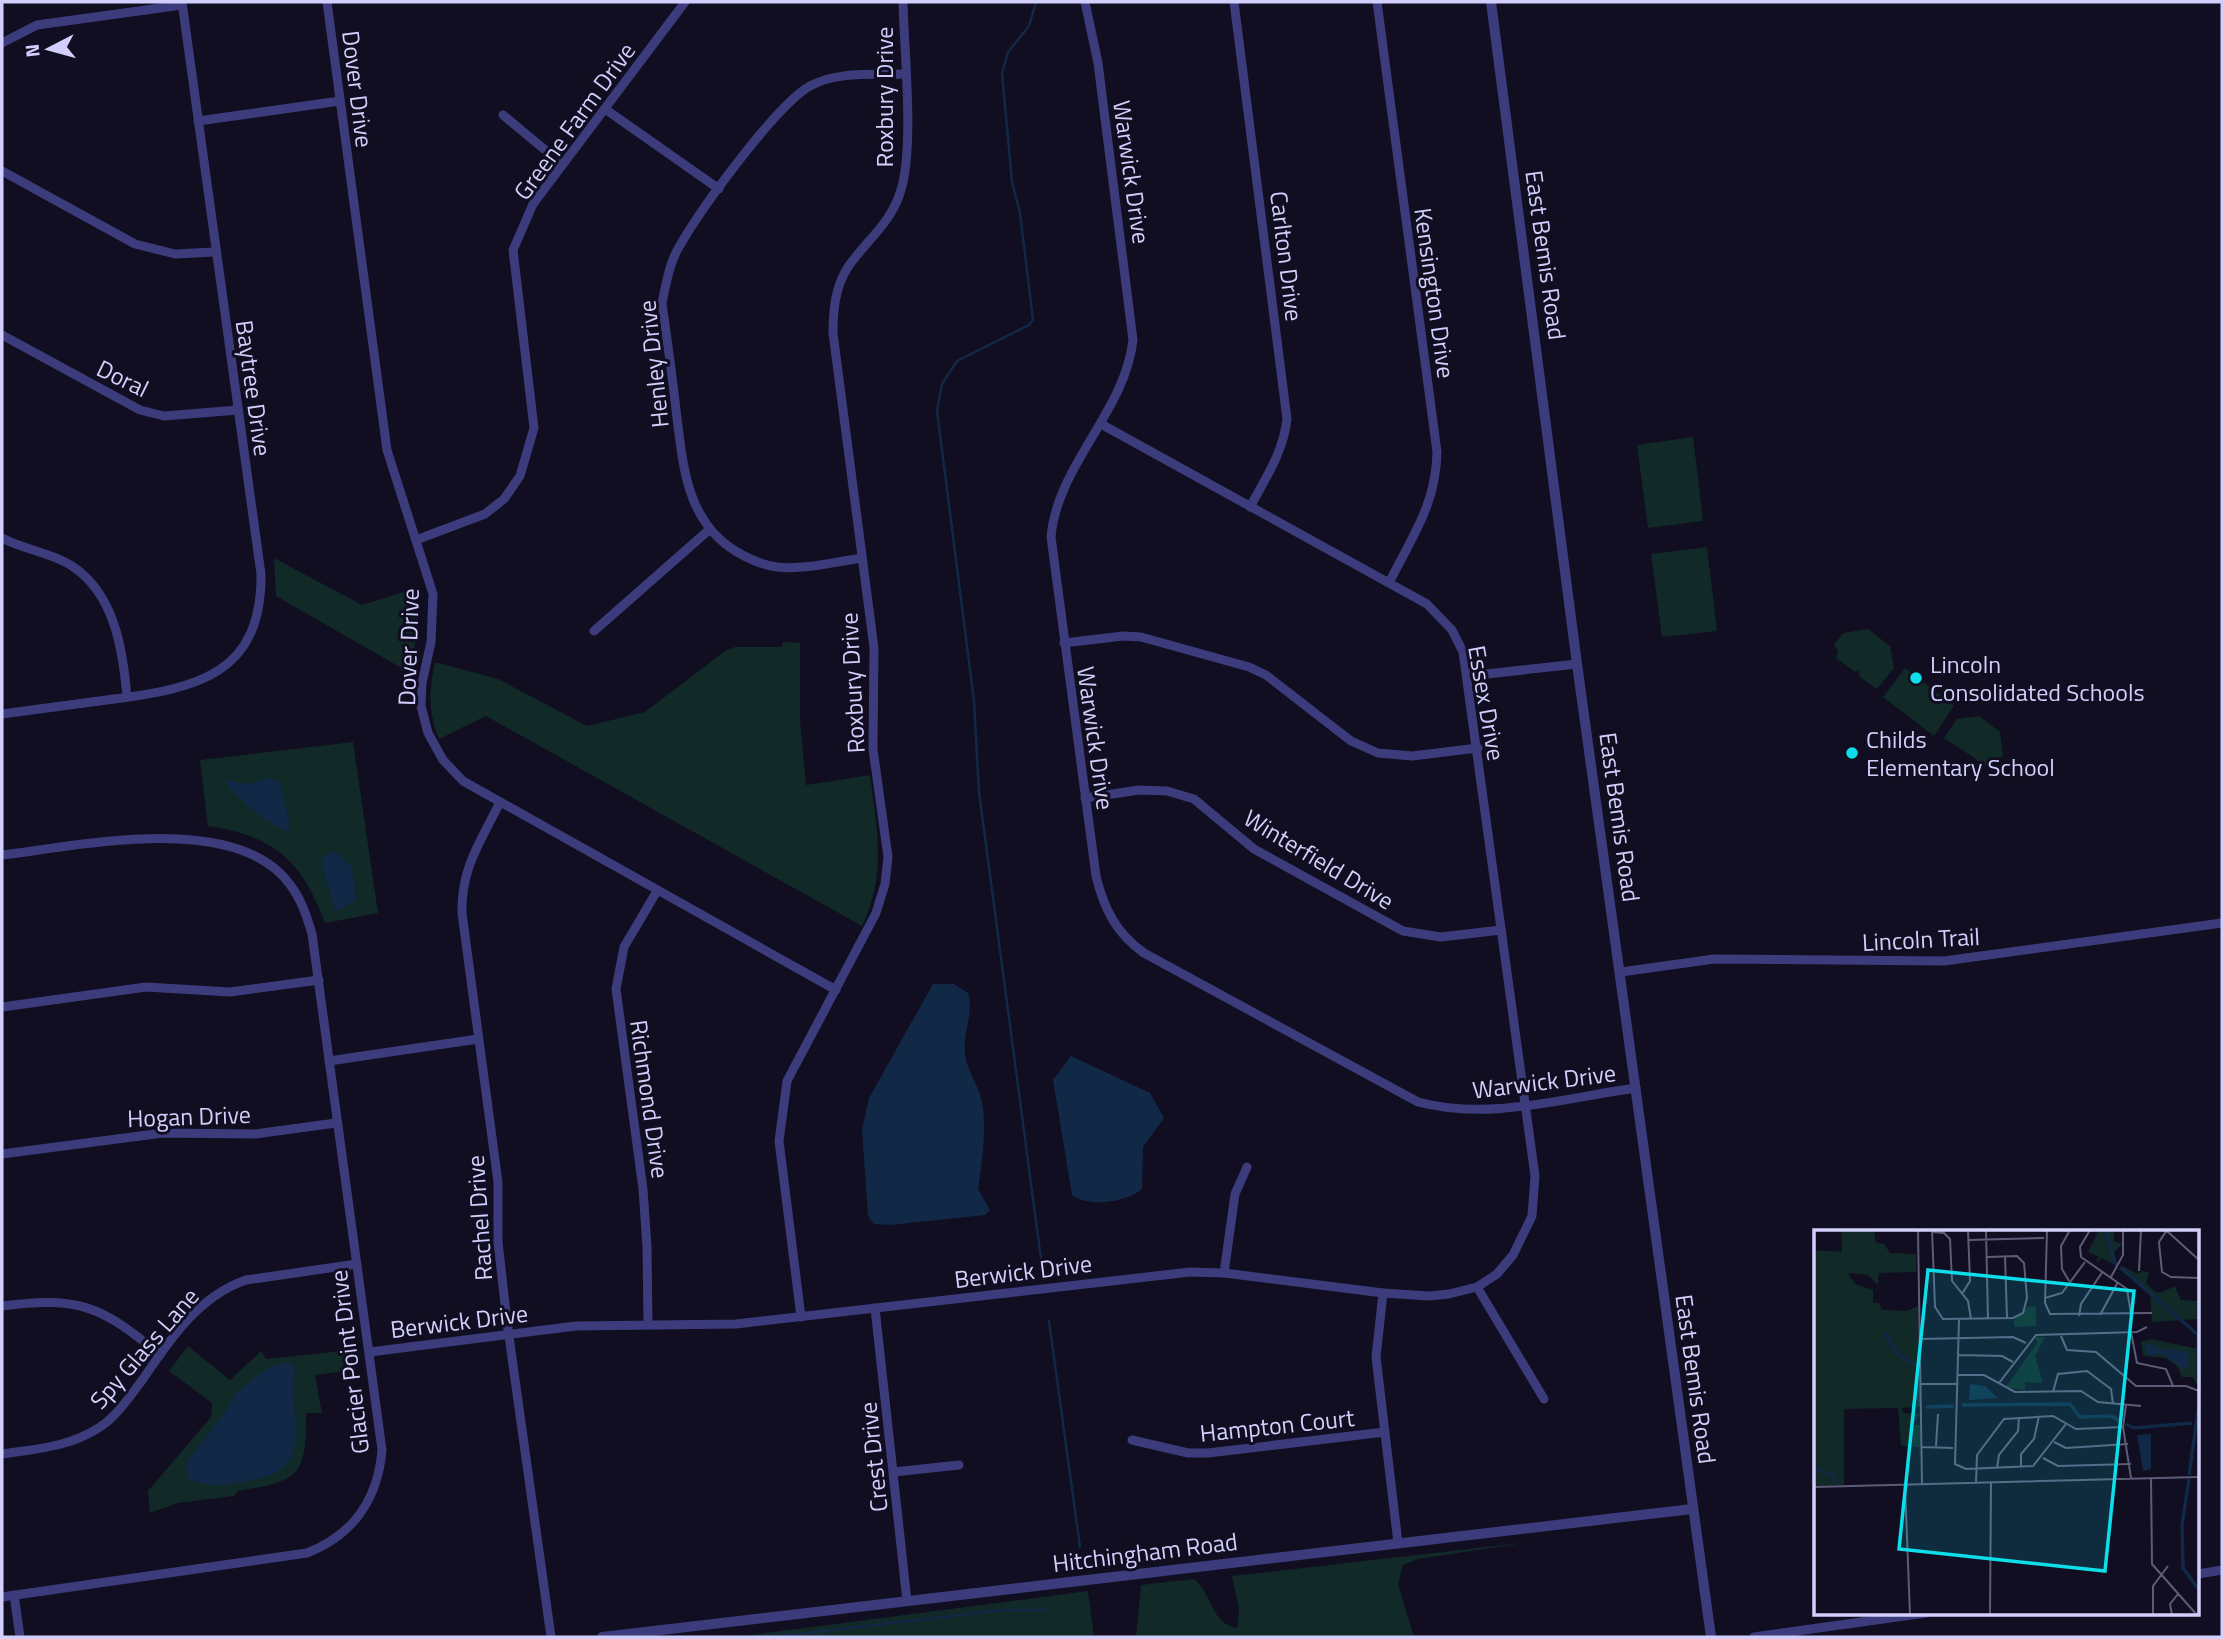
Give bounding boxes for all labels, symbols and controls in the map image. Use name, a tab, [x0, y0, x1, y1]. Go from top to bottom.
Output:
north arrow	[14, 14, 84, 84]
street label: Roxbury Drive	[866, 27, 902, 167]
street label: Dover Drive	[333, 29, 383, 149]
street label: Greene Farm Drive	[504, 35, 644, 207]
text: N	[16, 43, 47, 59]
street label: Warwick Drive	[1104, 98, 1160, 246]
street label: East Bemis Road	[1516, 168, 1576, 342]
street label: Carlton Drive	[1261, 189, 1313, 323]
street label: Kensington Drive	[1405, 205, 1465, 381]
street label: Henley Drive	[628, 299, 678, 429]
street label: Baytree Drive	[227, 318, 281, 458]
street label: Doral	[91, 350, 155, 406]
street label: Dover Drive	[388, 588, 428, 706]
street label: Roxbury Drive	[830, 612, 874, 754]
street label: Essex Drive	[1459, 643, 1515, 763]
place label: Lincoln Consolidated Schools	[1930, 646, 2145, 710]
street label: Warwick Drive	[1068, 664, 1124, 812]
marker: Lincoln Consolidated Schools	[1908, 670, 1924, 686]
place label: Childs Elementary School	[1866, 721, 2055, 785]
street label: East Bemis Road	[1590, 730, 1650, 904]
marker: Childs Elementary School	[1844, 745, 1860, 761]
street label: Winterfield Drive	[1237, 800, 1401, 918]
street label: Lincoln Trail	[1861, 918, 1981, 960]
street label: Richmond Drive	[621, 1018, 679, 1180]
street label: Warwick Drive	[1470, 1054, 1618, 1108]
street label: Hogan Drive	[127, 1096, 251, 1136]
street label: Rachel Drive	[457, 1154, 501, 1282]
inset map	[1814, 1230, 2200, 1614]
street label: Berwick Drive	[952, 1245, 1094, 1297]
street label: Glacier Point Drive	[320, 1268, 378, 1456]
street label: Spy Glass Lane	[81, 1279, 207, 1417]
street label: East Bemis Road	[1666, 1292, 1726, 1466]
street label: Berwick Drive	[388, 1295, 530, 1347]
street label: Hampton Court	[1198, 1399, 1357, 1451]
street label: Crest Drive	[849, 1400, 897, 1514]
street label: Hitchingham Road	[1051, 1523, 1239, 1581]

